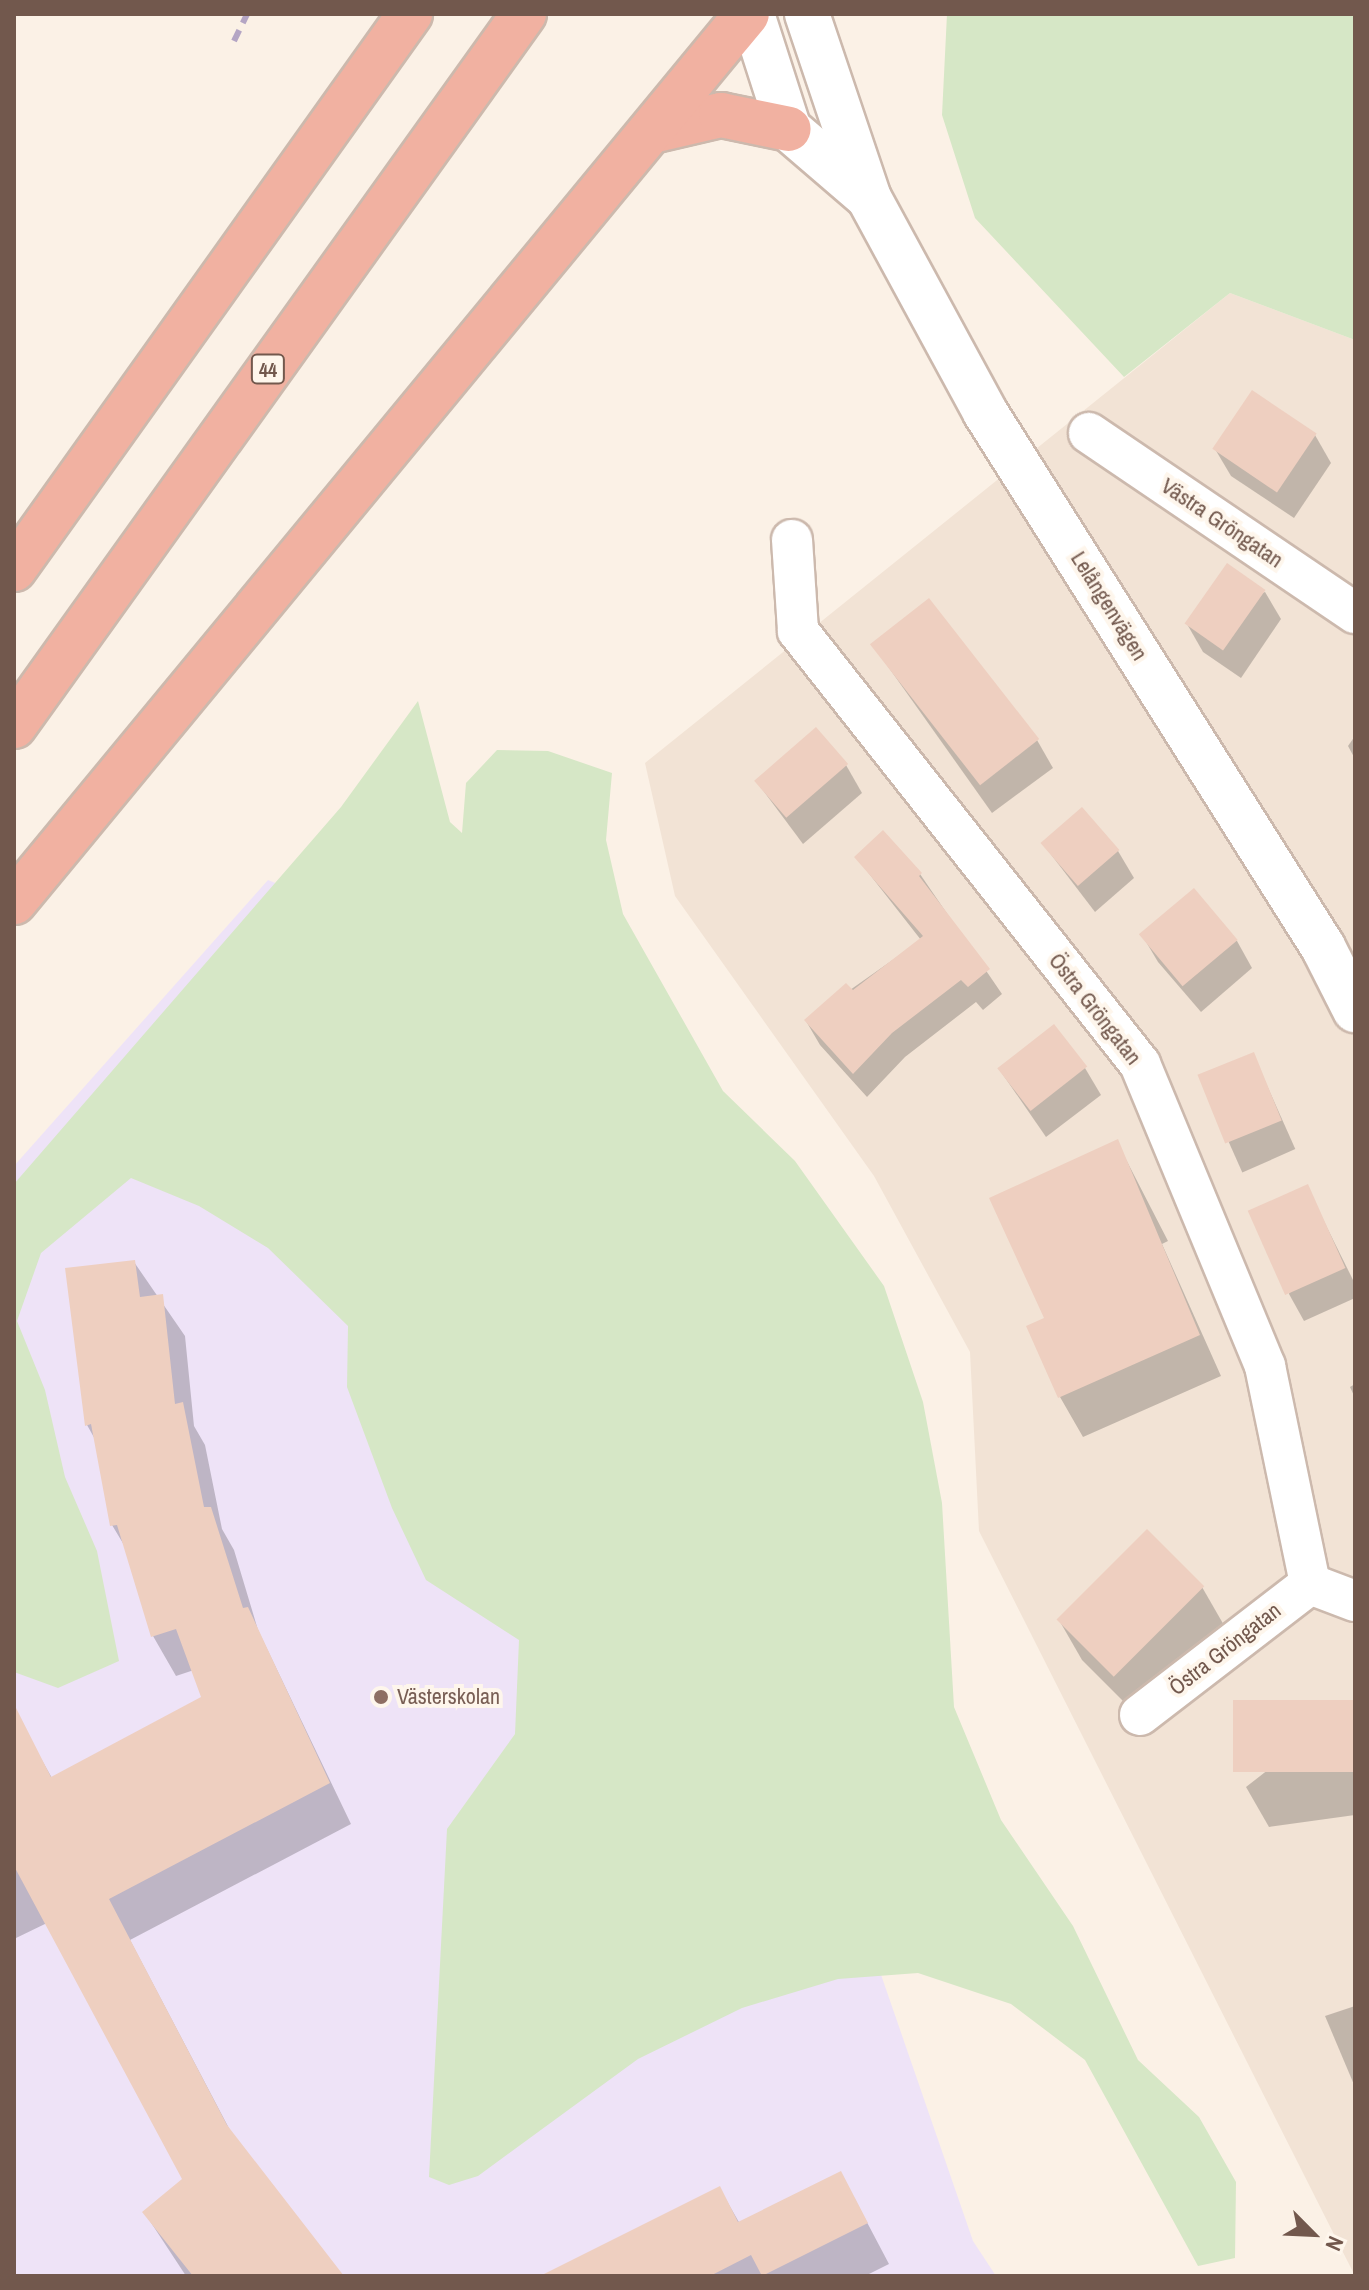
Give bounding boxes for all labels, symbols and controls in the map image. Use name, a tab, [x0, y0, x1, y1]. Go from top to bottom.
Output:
road number: 44	[250, 353, 286, 385]
street label: Västra Gröngatan	[1156, 473, 1288, 573]
street label: Lelångenvägen	[1065, 547, 1153, 665]
street label: Östra Gröngatan	[1043, 948, 1147, 1070]
street label: Östra Gröngatan	[1164, 1597, 1286, 1701]
place label: Västerskolan	[397, 1684, 500, 1710]
marker: Västerskolan	[372, 1688, 390, 1706]
north arrow	[1273, 2194, 1353, 2274]
text: N	[1319, 2232, 1351, 2256]

